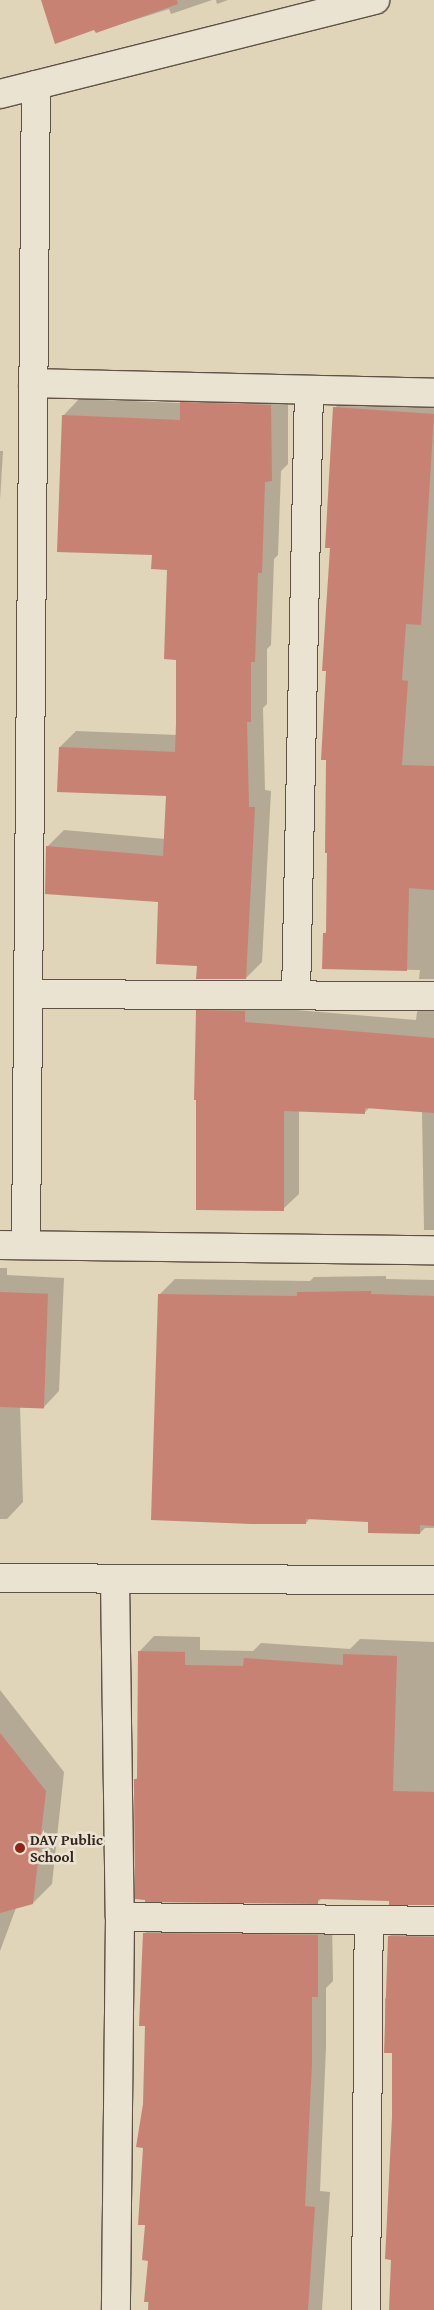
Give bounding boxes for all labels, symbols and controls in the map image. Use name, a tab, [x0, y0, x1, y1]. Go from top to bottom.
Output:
place label: DAV Public School	[30, 1830, 103, 1865]
marker: DAV Public School	[14, 1842, 26, 1854]

